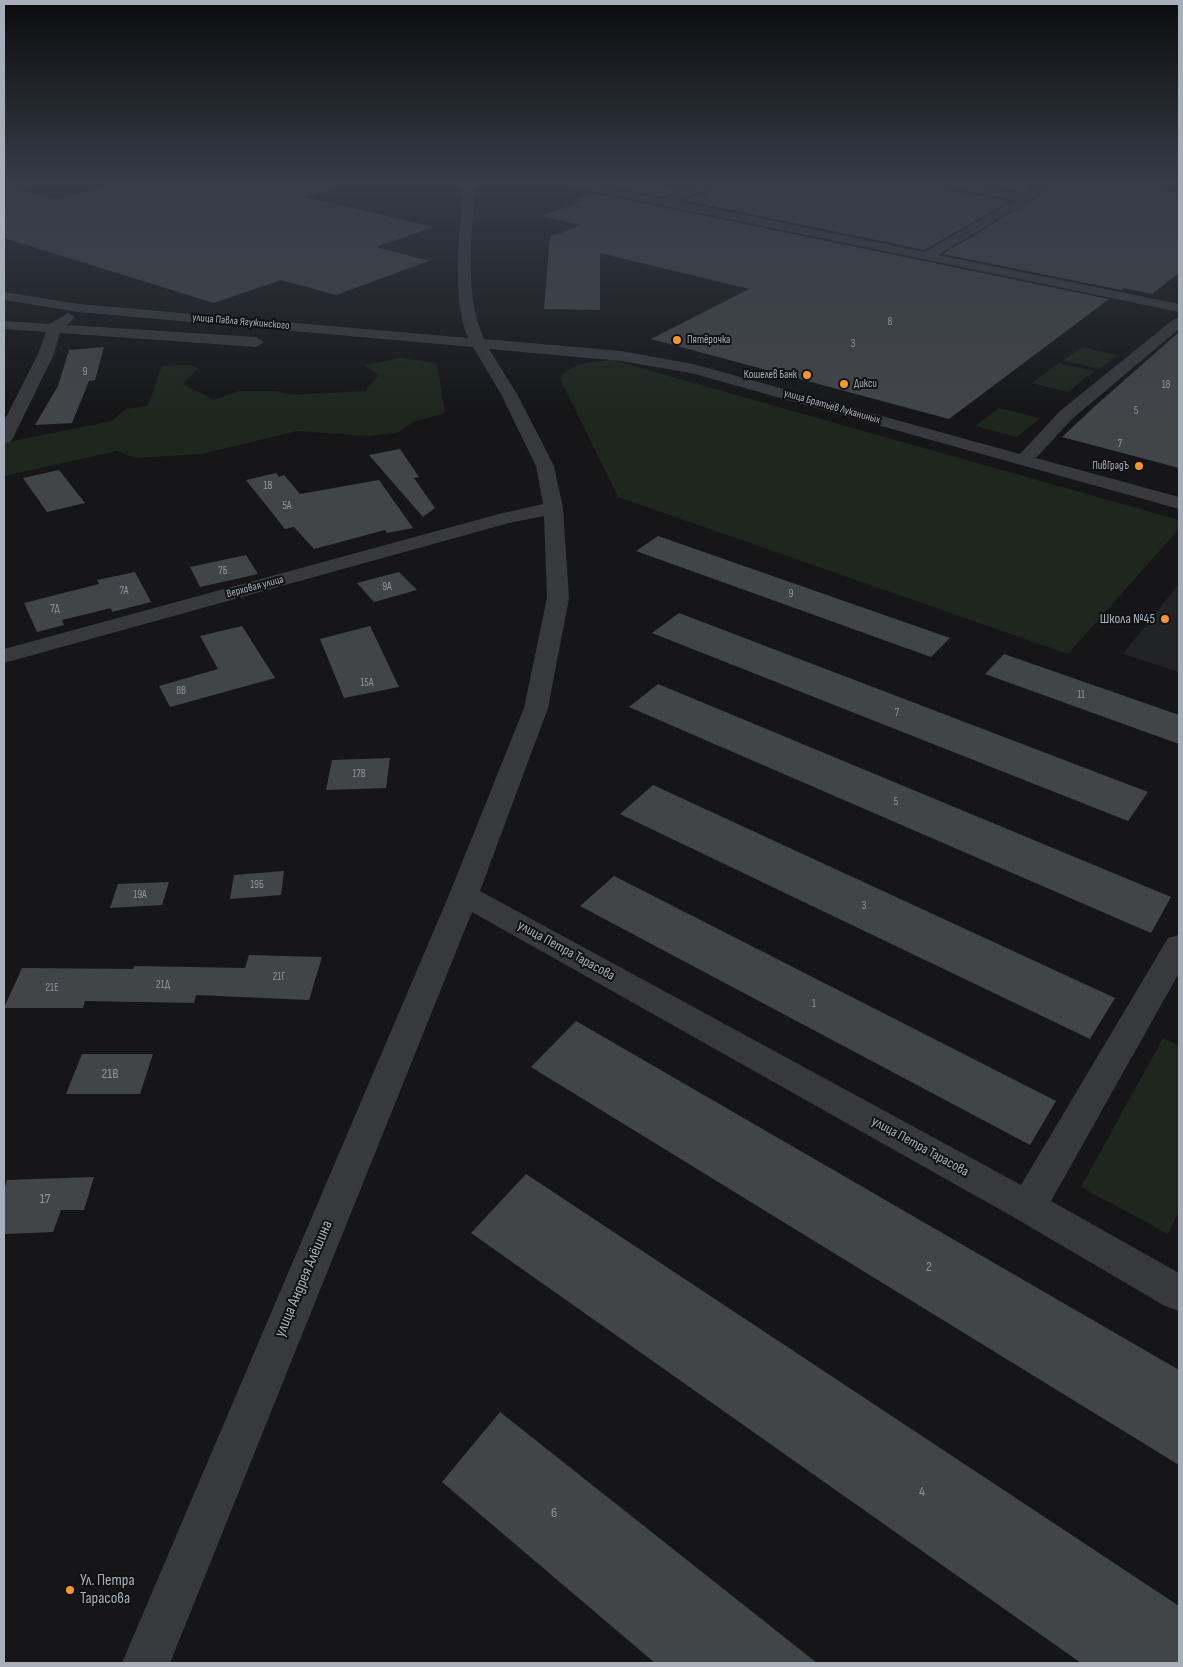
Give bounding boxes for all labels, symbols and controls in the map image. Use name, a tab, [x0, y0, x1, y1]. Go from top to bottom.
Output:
street label: улица Павла Ягужинского	[192, 311, 290, 333]
house number: 8	[888, 315, 892, 329]
place label: Пятёрочка	[687, 333, 730, 347]
marker: Пятёрочка	[671, 334, 683, 346]
house number: 3	[851, 337, 855, 351]
house number: 9	[83, 365, 87, 379]
place label: Кошелев Банк	[744, 368, 797, 382]
marker: Кошелев Банк	[801, 369, 813, 381]
place label: Дикси	[854, 377, 877, 391]
marker: Дикси	[838, 378, 850, 390]
house number: 18	[1162, 378, 1170, 392]
street label: улица Братьев Луканиных	[782, 387, 882, 427]
house number: 5	[1134, 404, 1138, 418]
house number: 7	[1118, 437, 1122, 451]
place label: ПивГрадЪ	[1092, 459, 1129, 473]
marker: ПивГрадЪ	[1133, 460, 1145, 472]
house number: 1В	[264, 479, 272, 493]
house number: 5А	[282, 499, 292, 513]
house number: 7Б	[218, 564, 228, 578]
street label: Верховая улица	[225, 573, 285, 601]
house number: 9А	[382, 580, 392, 594]
house number: 7А	[120, 584, 128, 598]
house number: 9	[789, 587, 793, 601]
house number: 7Д	[50, 602, 60, 616]
place label: Школа №45	[1100, 611, 1155, 627]
marker: Школа №45	[1159, 613, 1171, 625]
house number: 15А	[361, 676, 373, 690]
house number: 8В	[176, 684, 186, 698]
house number: 11	[1077, 688, 1085, 702]
house number: 7	[895, 706, 899, 720]
house number: 17В	[352, 767, 366, 781]
house number: 5	[894, 795, 898, 809]
house number: 19Б	[250, 878, 264, 892]
house number: 19А	[133, 888, 147, 902]
house number: 3	[862, 899, 866, 913]
street label: улица Петра Тарасова	[514, 917, 618, 985]
house number: 21Г	[273, 970, 285, 984]
house number: 21Д	[156, 978, 170, 992]
house number: 21Е	[45, 981, 59, 995]
house number: 1	[812, 997, 816, 1011]
house number: 21В	[101, 1066, 119, 1082]
street label: улица Петра Тарасова	[868, 1113, 972, 1181]
house number: 17	[40, 1191, 50, 1207]
street label: улица Андрея Алёшина	[271, 1218, 337, 1340]
house number: 2	[926, 1259, 932, 1275]
house number: 4	[919, 1484, 925, 1500]
house number: 6	[551, 1505, 557, 1521]
place label: Ул. Петра Тарасова	[80, 1571, 135, 1609]
marker: Ул. Петра Тарасова	[64, 1584, 76, 1596]

